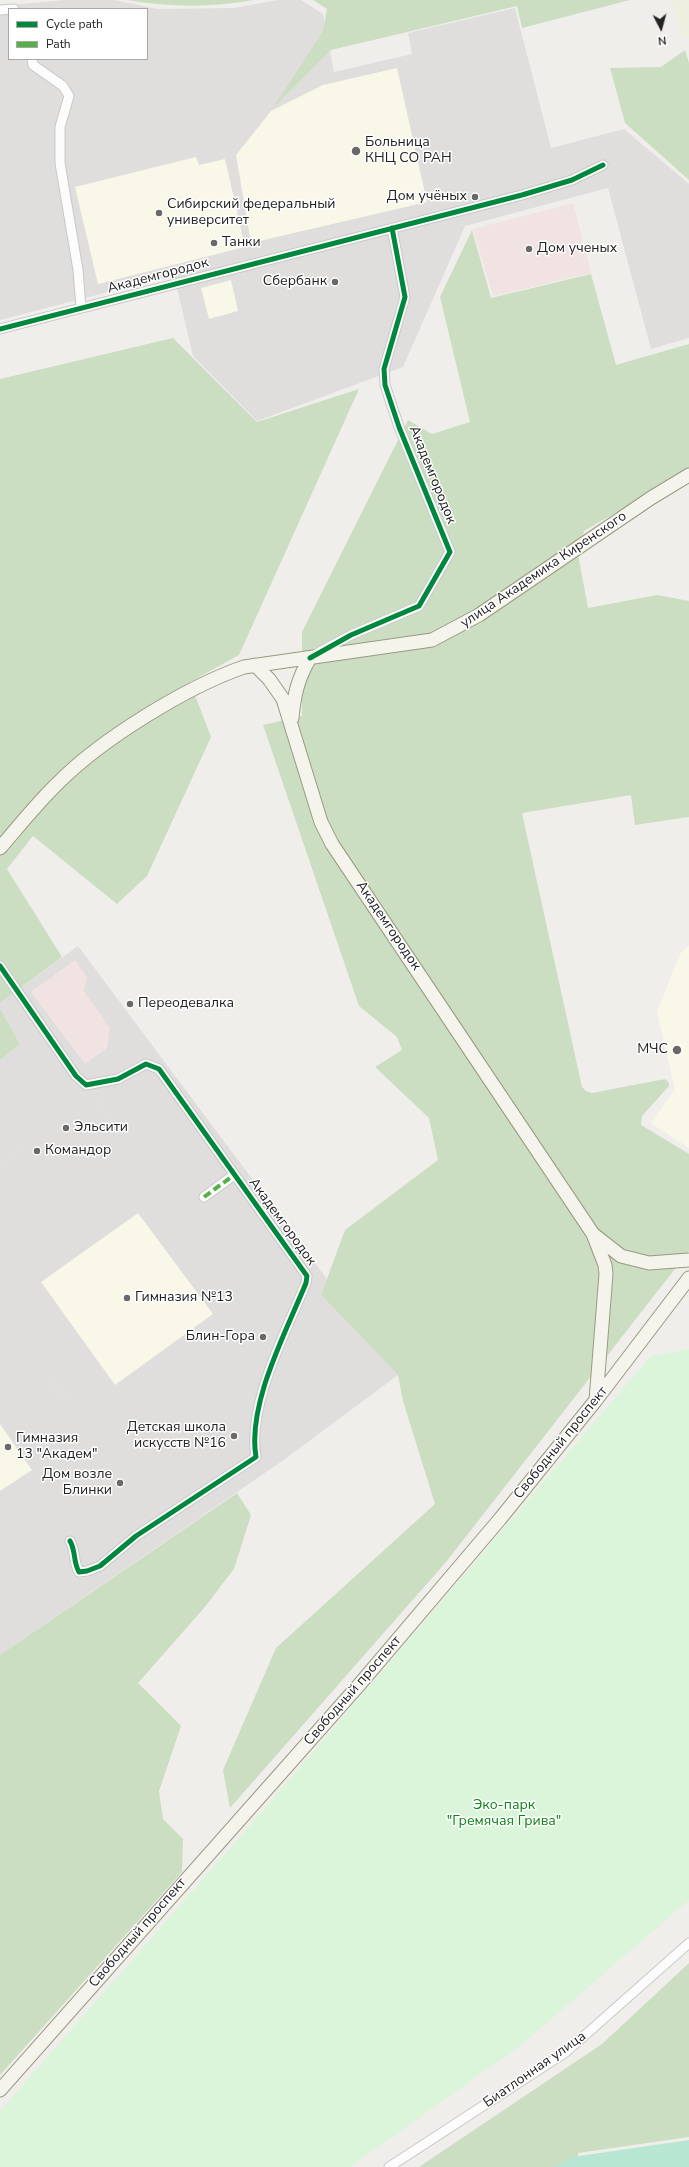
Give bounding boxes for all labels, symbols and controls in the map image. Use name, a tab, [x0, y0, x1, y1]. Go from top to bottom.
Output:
legend	[8, 8, 148, 60]
north arrow	[641, 8, 681, 48]
text: Cycle path	[46, 16, 103, 32]
text: N	[657, 33, 667, 48]
text: Path	[46, 36, 71, 52]
place label: Больница КНЦ СО РАН	[365, 135, 452, 168]
marker: Больница КНЦ СО РАН	[350, 145, 362, 157]
place label: Дом учёных	[387, 189, 467, 205]
marker: Дом учёных	[470, 192, 480, 202]
place label: Сибирский федеральный университет	[167, 197, 336, 230]
marker: Сибирский федеральный университет	[154, 208, 164, 218]
place label: Танки	[222, 235, 261, 251]
marker: Танки	[209, 238, 219, 248]
place label: Дом ученых	[537, 241, 617, 257]
marker: Дом ученых	[524, 244, 534, 254]
street label: Академгородок	[106, 254, 210, 298]
place label: Сбербанк	[263, 274, 327, 290]
marker: Сбербанк	[330, 277, 340, 287]
street label: Академгородок	[405, 424, 459, 526]
street label: улица Академика Киренского	[458, 508, 630, 632]
street label: Академгородок	[352, 878, 424, 974]
place label: Переодевалка	[138, 996, 234, 1012]
marker: Переодевалка	[125, 999, 135, 1009]
place label: МЧС	[637, 1042, 668, 1058]
marker: МЧС	[671, 1044, 683, 1056]
place label: Эльсити	[74, 1120, 128, 1136]
marker: Эльсити	[61, 1123, 71, 1133]
place label: Командор	[45, 1143, 111, 1159]
marker: Командор	[32, 1146, 42, 1156]
street label: Академгородок	[245, 1175, 319, 1269]
place label: Гимназия №13	[135, 1290, 233, 1306]
marker: Гимназия №13	[122, 1293, 132, 1303]
place label: Блин-Гора	[186, 1329, 255, 1345]
marker: Блин-Гора	[258, 1332, 268, 1342]
street label: Свободный проспект	[511, 1383, 611, 1503]
place label: Детская школа искусств №16	[127, 1420, 226, 1452]
place label: Гимназия 13 "Академ"	[16, 1431, 98, 1464]
marker: Детская школа искусств №16	[229, 1431, 239, 1441]
marker: Гимназия 13 "Академ"	[3, 1442, 13, 1452]
place label: Дом возле Блинки	[42, 1467, 112, 1500]
marker: Дом возле Блинки	[115, 1478, 125, 1488]
street label: Свободный проспект	[301, 1633, 405, 1749]
park label: Эко-парк "Гремячая Грива"	[447, 1798, 561, 1830]
street label: Свободный проспект	[86, 1875, 190, 1991]
street label: Биатлонная улица	[481, 2028, 589, 2112]

